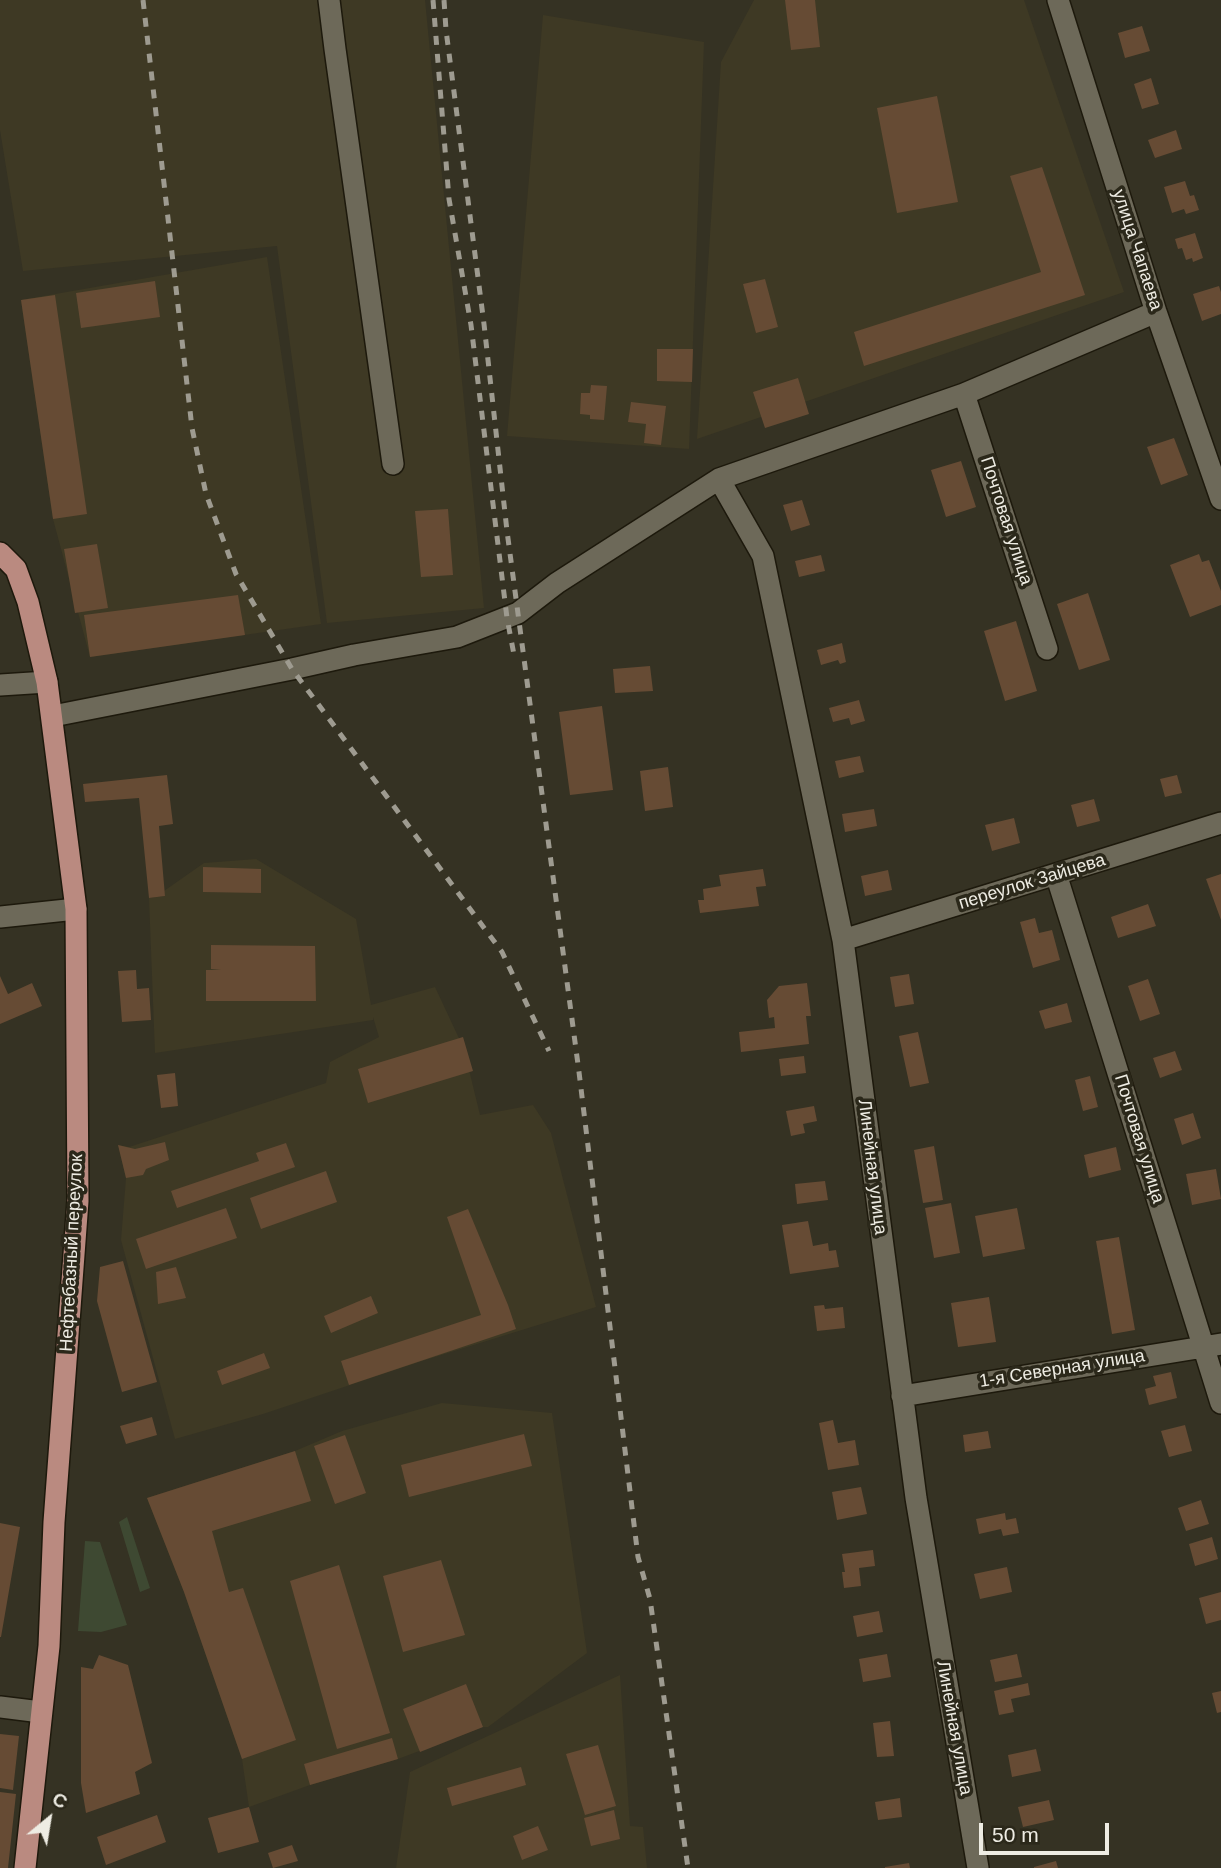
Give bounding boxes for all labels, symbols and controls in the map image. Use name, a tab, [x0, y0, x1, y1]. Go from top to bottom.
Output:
street label: улица Чапаева	[1107, 187, 1167, 313]
street label: Почтовая улица	[975, 454, 1037, 588]
street label: переулок Зайцева	[956, 849, 1108, 915]
street label: Почтовая улица	[1109, 1072, 1169, 1206]
street label: Линейная улица	[853, 1098, 891, 1236]
street label: Нефтебазный переулок	[56, 1154, 88, 1352]
street label: 1-я Северная улица	[978, 1345, 1146, 1393]
street label: Линейная улица	[932, 1659, 976, 1797]
north arrow	[14, 1784, 84, 1854]
text: С	[49, 1788, 71, 1813]
scale bar	[983, 1808, 1112, 1852]
text: 50 m	[992, 1823, 1039, 1846]

